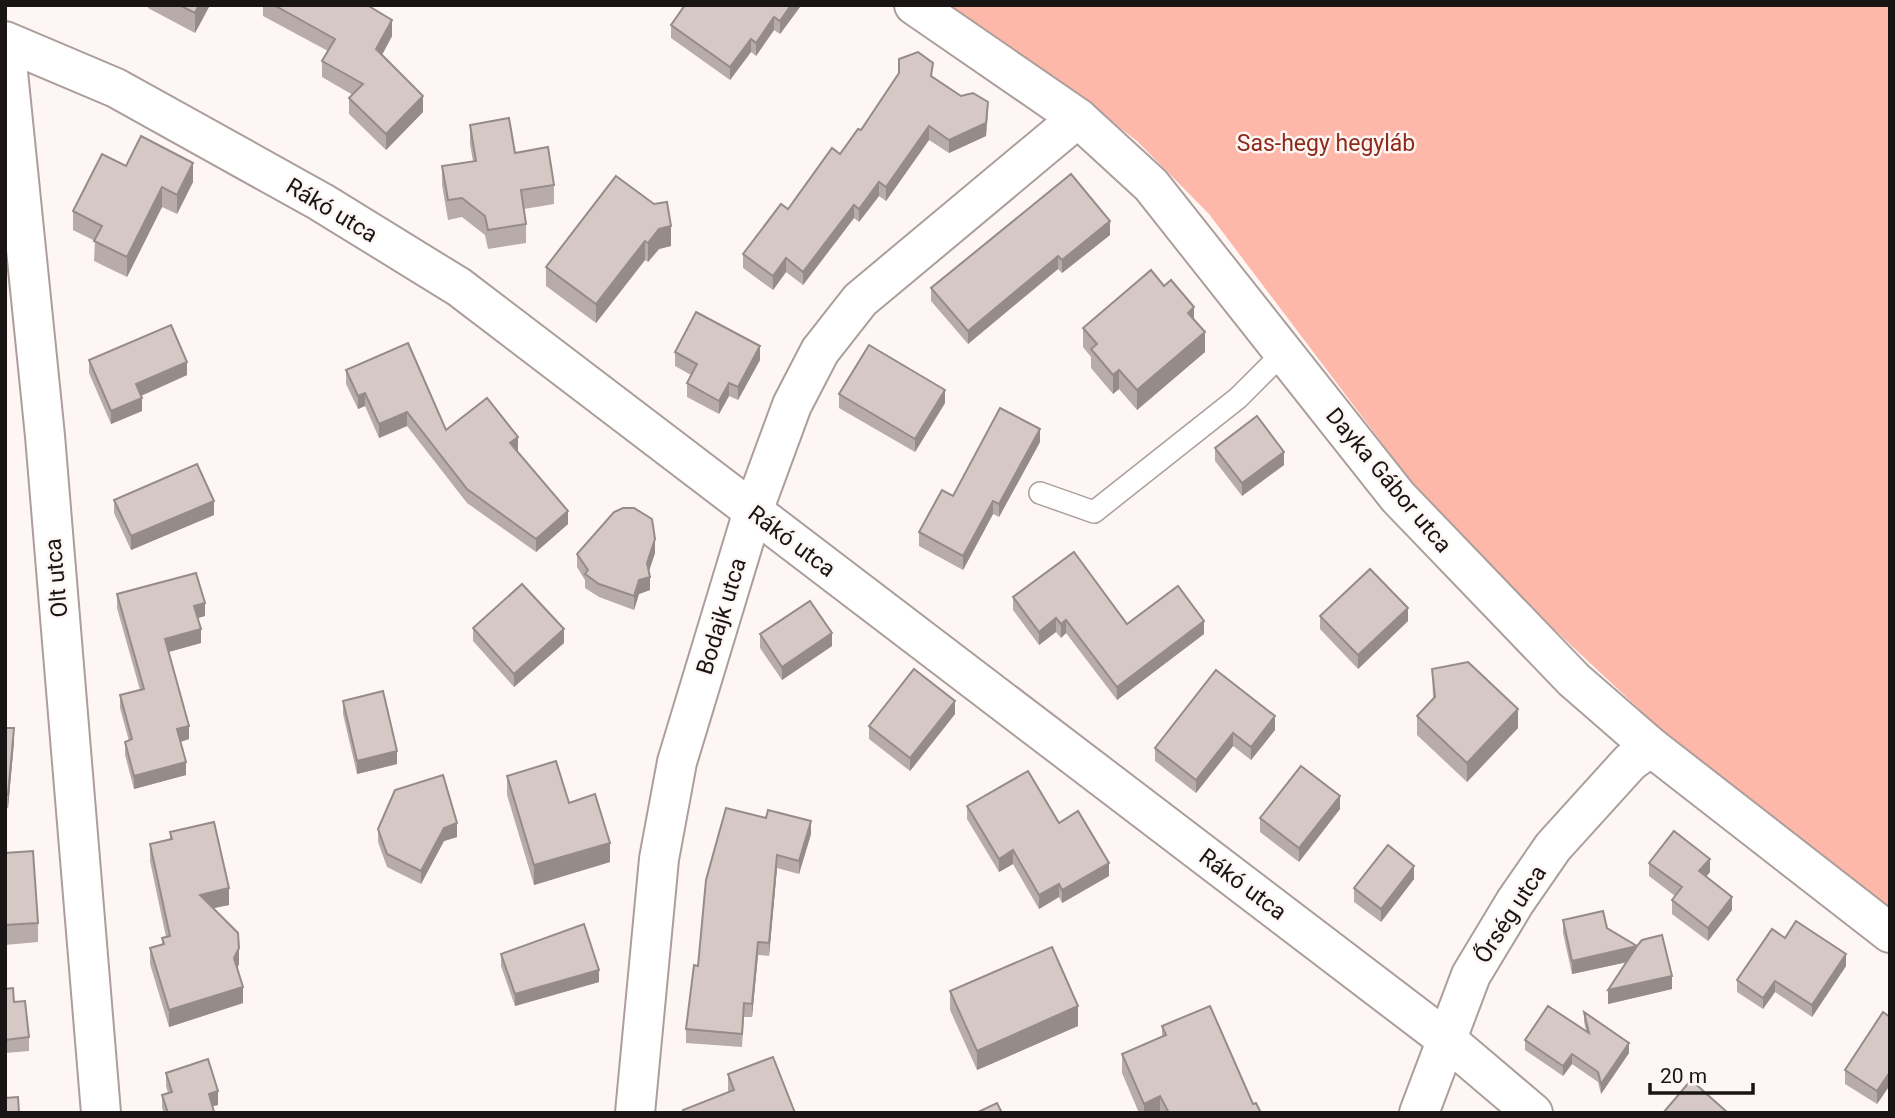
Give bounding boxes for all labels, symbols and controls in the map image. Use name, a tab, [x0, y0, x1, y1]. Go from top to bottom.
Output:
park label: Sas-hegy hegyláb	[1237, 130, 1415, 157]
street label: Rákó utca	[281, 173, 382, 248]
street label: Dayka Gábor utca	[1320, 402, 1457, 558]
street label: Rákó utca	[743, 500, 841, 583]
street label: Olt utca	[40, 537, 73, 619]
street label: Bodajk utca	[691, 555, 752, 678]
street label: Rákó utca	[1194, 843, 1292, 926]
street label: Őrség utca	[1468, 860, 1552, 968]
scale bar	[1650, 1052, 1753, 1096]
text: 20 m	[1660, 1064, 1707, 1088]

